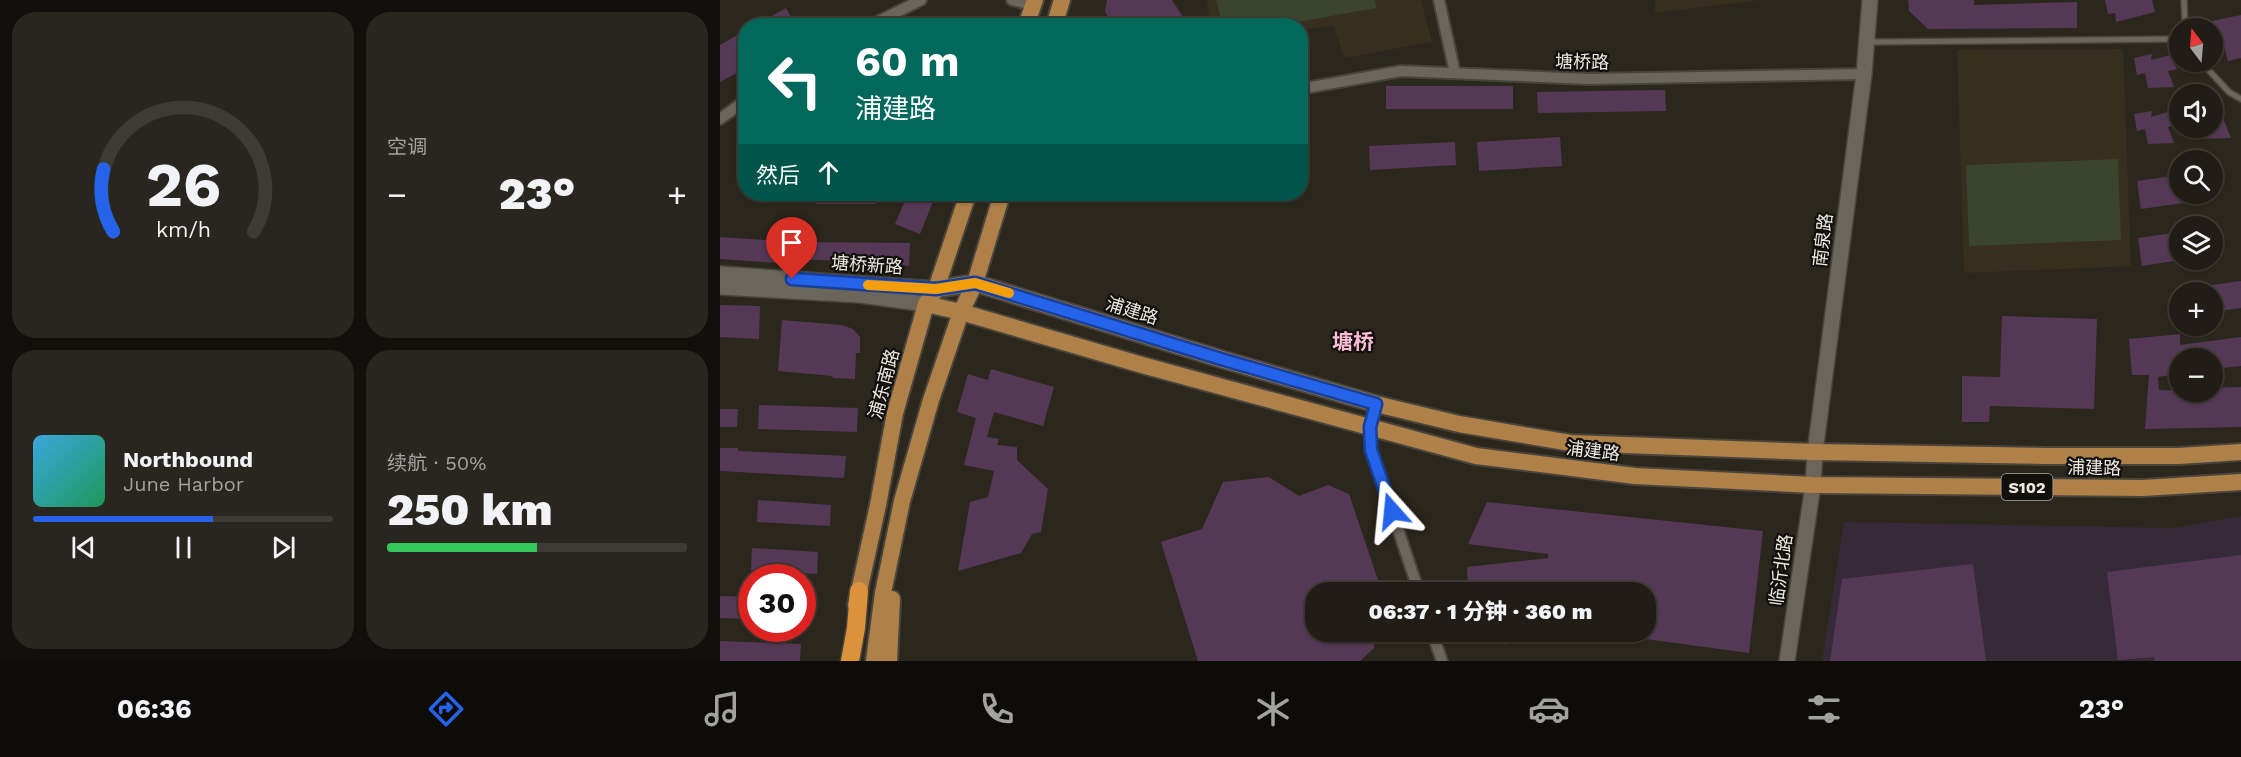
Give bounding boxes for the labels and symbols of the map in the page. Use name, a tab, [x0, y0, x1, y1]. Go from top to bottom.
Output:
north arrow	[2169, 18, 2223, 72]
street label: 塘桥路	[1555, 51, 1609, 72]
street label: 南泉路	[1809, 212, 1836, 268]
pin	[766, 217, 817, 279]
street label: 塘桥新路	[830, 252, 904, 277]
street label: 浦建路	[1103, 293, 1161, 328]
district label: 塘桥	[1332, 329, 1374, 354]
street label: 浦东南路	[864, 346, 903, 421]
street label: 浦建路	[1565, 437, 1621, 464]
street label: 浦建路	[2067, 457, 2121, 478]
road number: S102	[2002, 474, 2052, 500]
position arrow	[1360, 479, 1424, 543]
street label: 临沂北路	[1765, 533, 1796, 607]
speed limit sign: 30	[738, 564, 816, 642]

